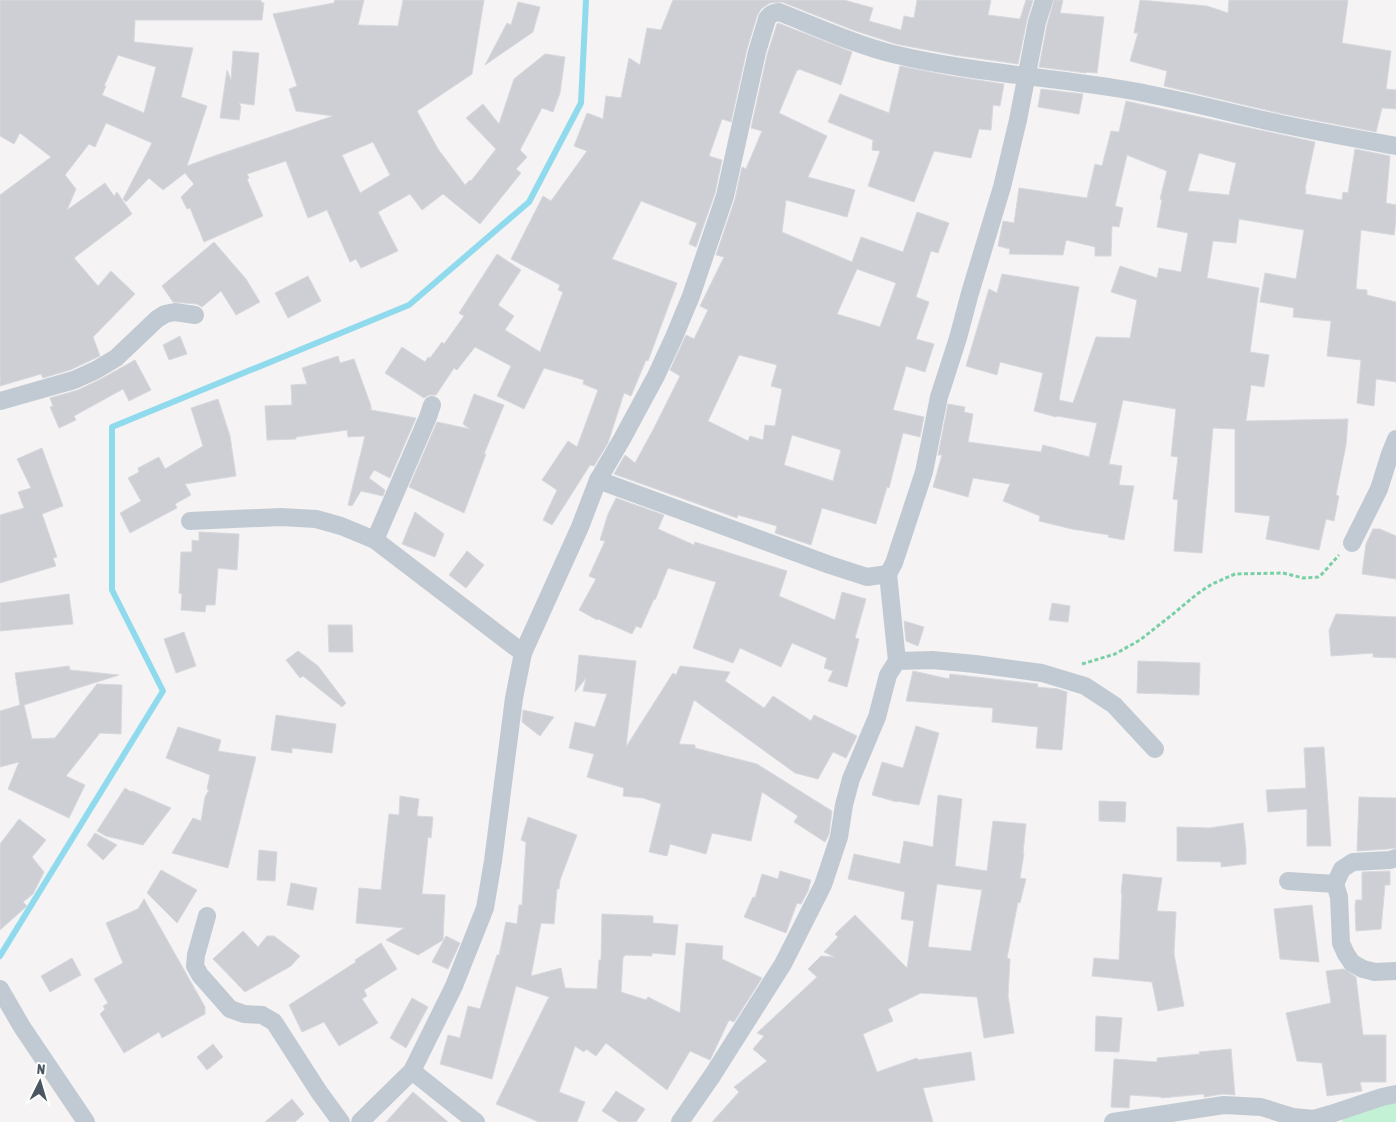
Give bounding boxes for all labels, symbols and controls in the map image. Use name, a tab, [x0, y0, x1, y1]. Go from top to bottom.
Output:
north arrow	[15, 1057, 65, 1107]
text: N	[36, 1061, 46, 1077]

